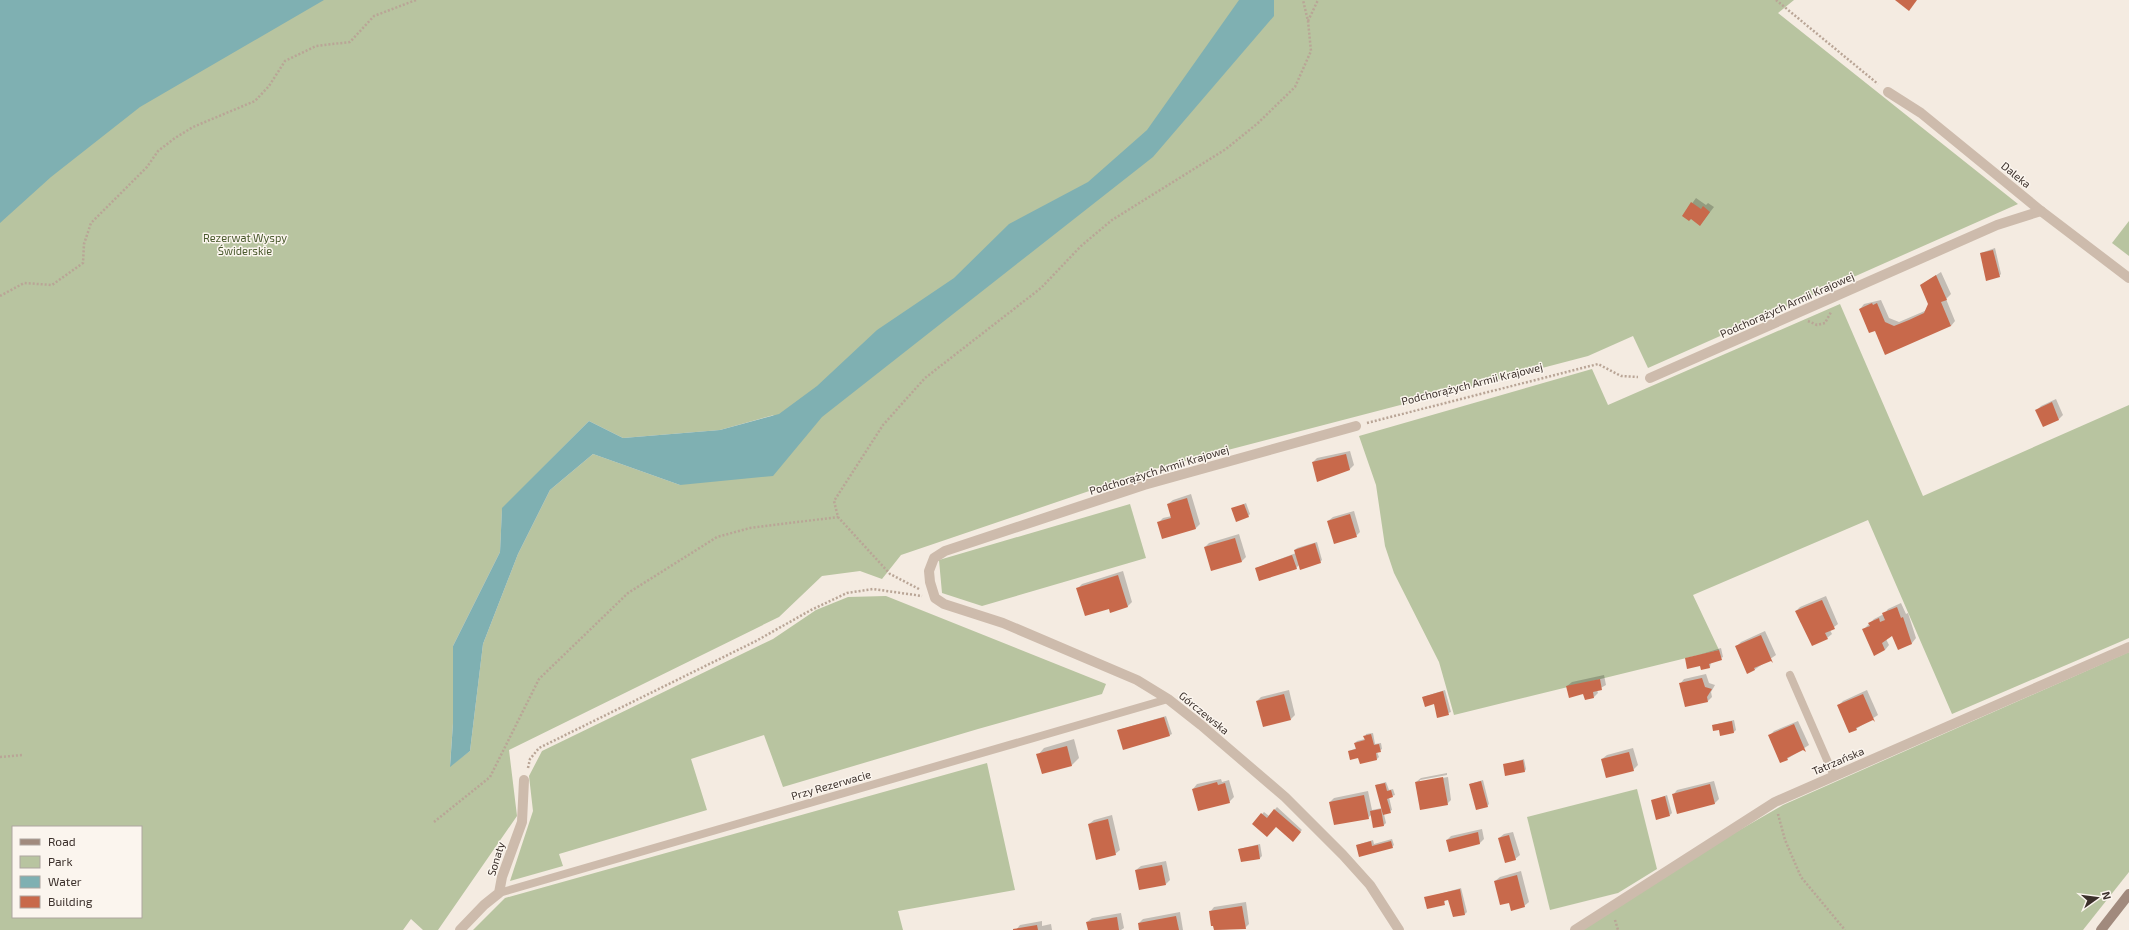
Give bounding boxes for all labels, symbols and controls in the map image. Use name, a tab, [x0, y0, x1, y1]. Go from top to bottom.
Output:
street label: Daleka	[1999, 159, 2034, 190]
park label: Rezerwat Wyspy Świderskie	[203, 231, 287, 257]
street label: Podchorążych Armii Krajowej	[1718, 269, 1856, 341]
street label: Podchorążych Armii Krajowej	[1400, 360, 1544, 408]
street label: Podchorążych Armii Krajowej	[1088, 442, 1230, 498]
street label: Górczewska	[1177, 688, 1232, 737]
street label: Tatrzańska	[1810, 744, 1866, 777]
street label: Przy Rezerwacie	[790, 767, 872, 802]
legend	[12, 826, 142, 918]
text: Road	[48, 834, 76, 848]
street label: Sonaty	[484, 840, 507, 877]
text: Park	[48, 854, 73, 868]
text: Water	[48, 874, 82, 888]
north arrow	[2077, 878, 2117, 918]
text: N	[2100, 890, 2114, 901]
text: Building	[48, 894, 93, 908]

